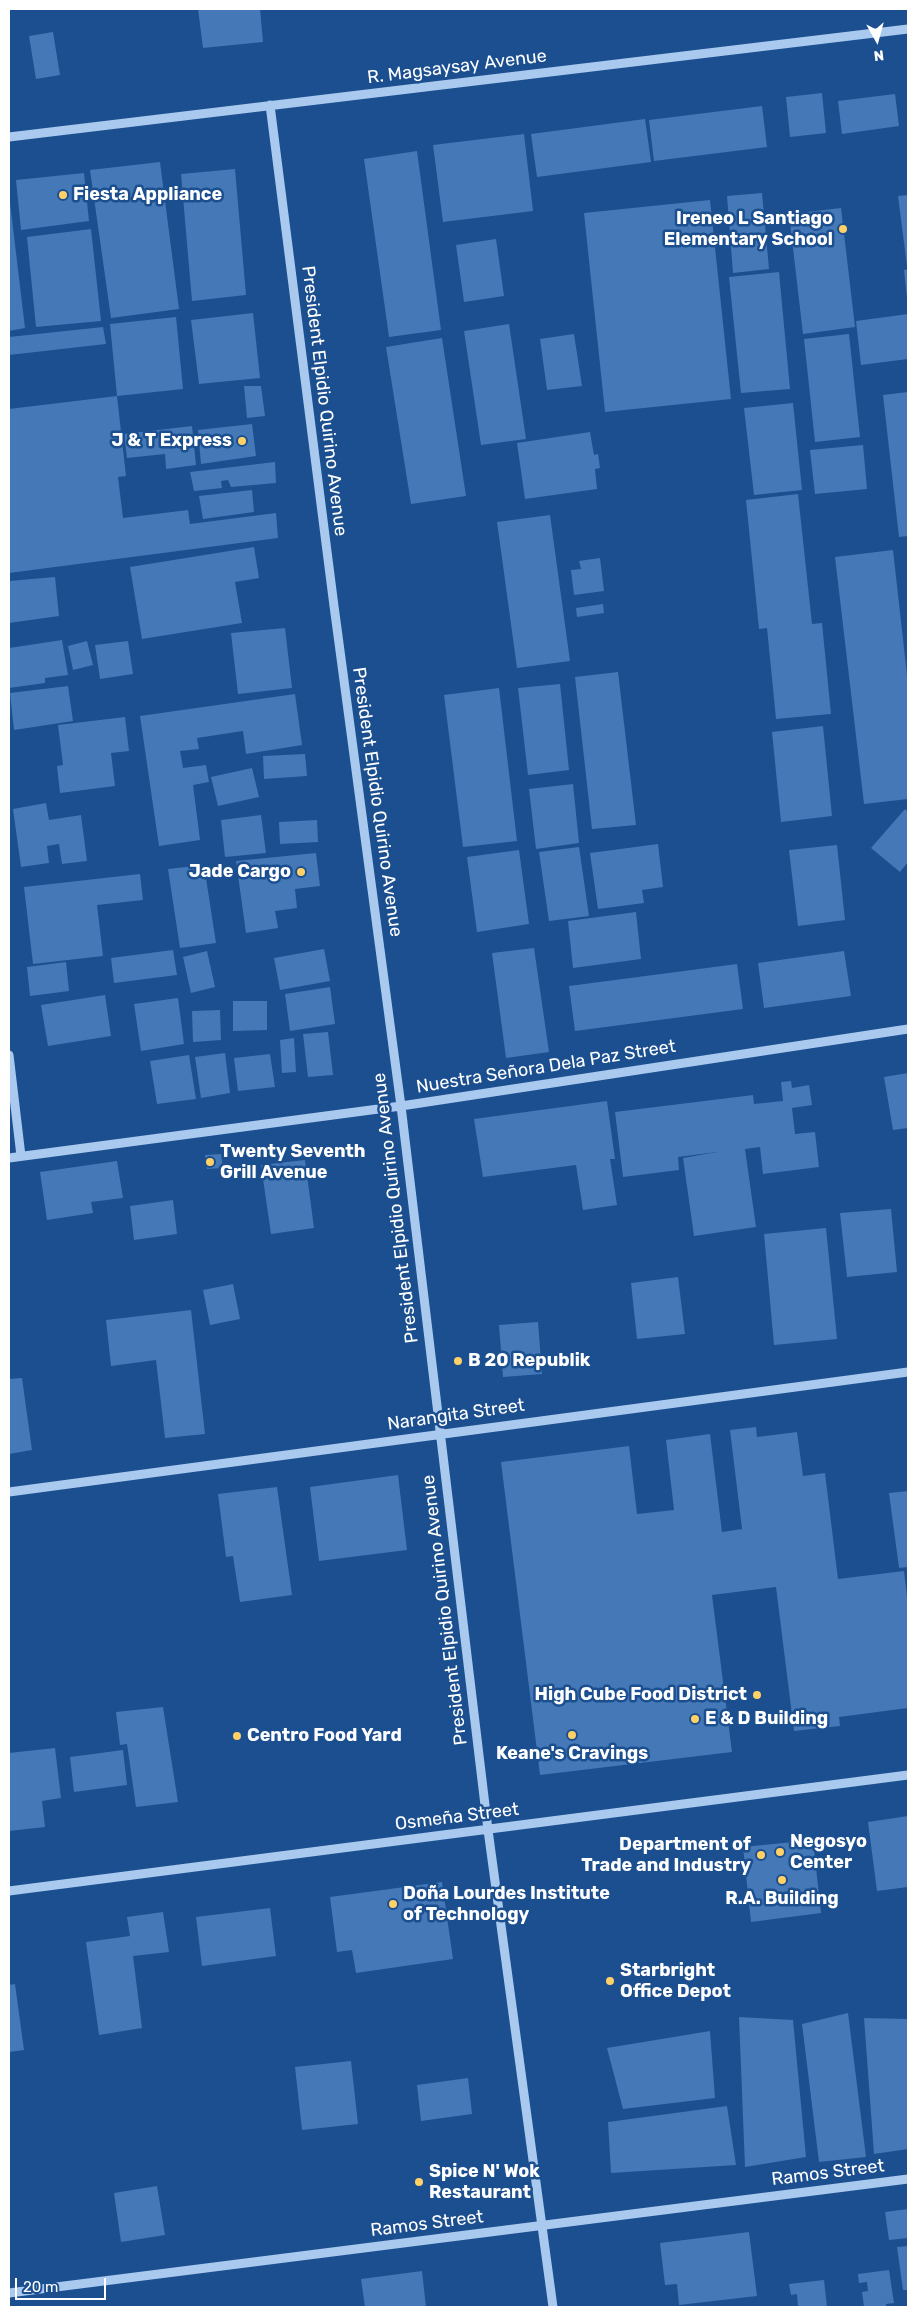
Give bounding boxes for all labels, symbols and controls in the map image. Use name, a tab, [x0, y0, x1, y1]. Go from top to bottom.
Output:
north arrow	[852, 15, 902, 65]
street label: R. Magsaysay Avenue	[366, 45, 548, 89]
text: N	[873, 46, 885, 64]
place label: Fiesta Appliance	[73, 184, 222, 206]
marker: Fiesta Appliance	[57, 189, 69, 201]
place label: Ireneo L Santiago Elementary School	[664, 208, 833, 250]
marker: Ireneo L Santiago Elementary School	[837, 223, 849, 235]
street label: President Elpidio Quirino Avenue	[297, 265, 351, 537]
place label: J & T Express	[112, 430, 232, 452]
marker: J & T Express	[236, 435, 248, 447]
street label: President Elpidio Quirino Avenue	[347, 666, 407, 938]
place label: Jade Cargo	[189, 861, 291, 883]
marker: Jade Cargo	[295, 866, 307, 878]
street label: Nuestra Señora Dela Paz Street	[415, 1036, 677, 1098]
street label: President Elpidio Quirino Avenue	[369, 1072, 423, 1344]
place label: Twenty Seventh Grill Avenue	[220, 1141, 365, 1184]
marker: Twenty Seventh Grill Avenue	[204, 1156, 216, 1168]
place label: B 20 Republik	[468, 1350, 590, 1372]
marker: B 20 Republik	[452, 1355, 464, 1367]
street label: Narangita Street	[386, 1395, 526, 1435]
street label: President Elpidio Quirino Avenue	[418, 1474, 472, 1746]
place label: High Cube Food District	[535, 1684, 747, 1706]
marker: High Cube Food District	[751, 1689, 763, 1701]
place label: E & D Building	[705, 1708, 828, 1730]
marker: E & D Building	[689, 1713, 701, 1725]
place label: Centro Food Yard	[247, 1725, 402, 1747]
marker: Keane's Cravings	[566, 1729, 578, 1741]
marker: Centro Food Yard	[231, 1730, 243, 1742]
place label: Keane's Cravings	[496, 1743, 648, 1765]
street label: Osmeña Street	[394, 1799, 520, 1835]
place label: Negosyo Center	[790, 1831, 867, 1874]
place label: Department of Trade and Industry	[581, 1834, 751, 1876]
marker: Negosyo Center	[774, 1846, 786, 1858]
marker: Department of Trade and Industry	[755, 1849, 767, 1861]
marker: R.A. Building	[776, 1874, 788, 1886]
place label: Doña Lourdes Institute of Technology	[403, 1883, 610, 1926]
place label: R.A. Building	[725, 1888, 839, 1910]
marker: Doña Lourdes Institute of Technology	[387, 1898, 399, 1910]
place label: Starbright Office Depot	[620, 1960, 731, 2002]
marker: Starbright Office Depot	[604, 1975, 616, 1987]
street label: Ramos Street	[770, 2155, 886, 2191]
place label: Spice N' Wok Restaurant	[429, 2161, 540, 2204]
marker: Spice N' Wok Restaurant	[413, 2176, 425, 2188]
street label: Ramos Street	[369, 2206, 485, 2242]
scale bar	[18, 2268, 109, 2300]
text: 20 m	[23, 2278, 58, 2296]

